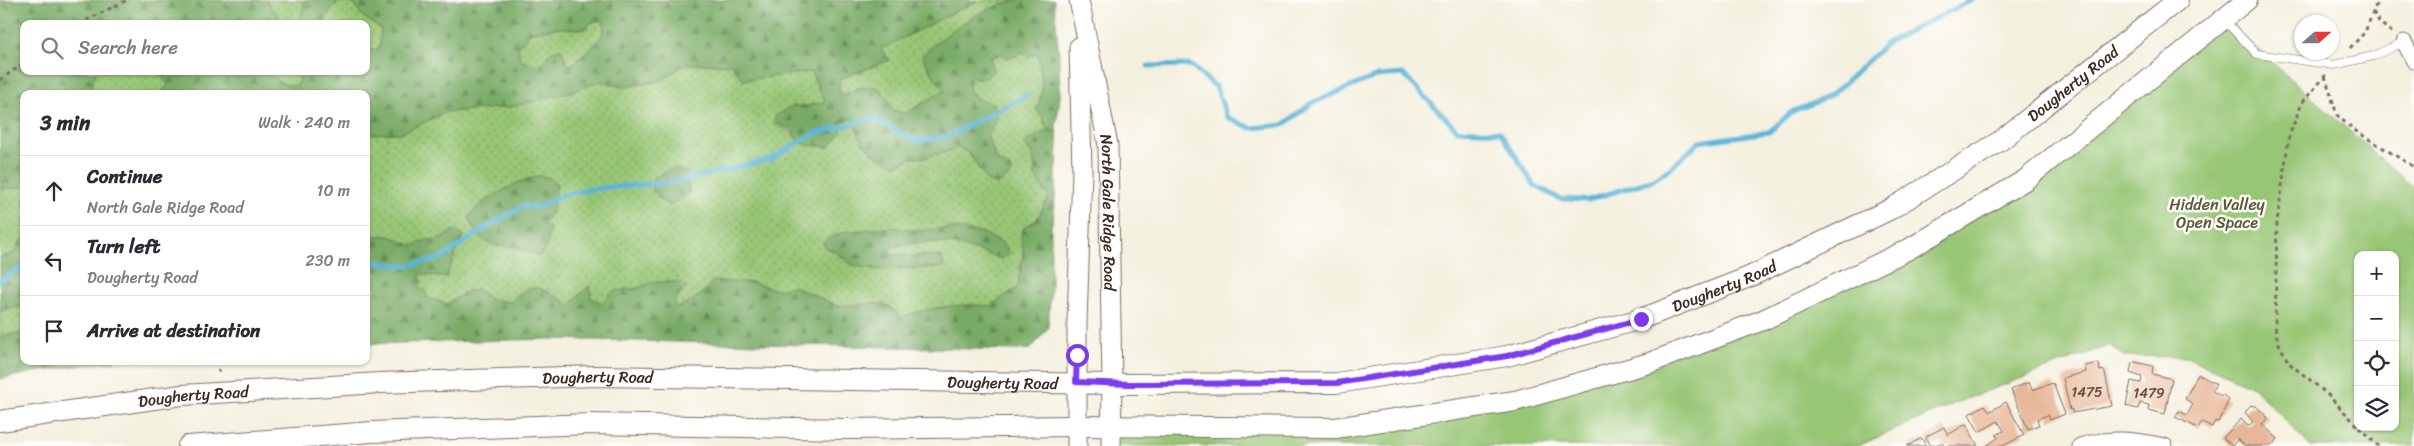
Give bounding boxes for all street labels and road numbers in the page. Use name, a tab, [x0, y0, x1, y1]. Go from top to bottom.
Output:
street label: Dougherty Road	[2020, 37, 2126, 129]
street label: North Gale Ridge Road	[1092, 131, 1125, 292]
street label: Dougherty Road	[1667, 251, 1783, 320]
street label: Dougherty Road	[542, 361, 655, 392]
street label: Dougherty Road	[947, 367, 1060, 398]
street label: Dougherty Road	[136, 376, 251, 416]

